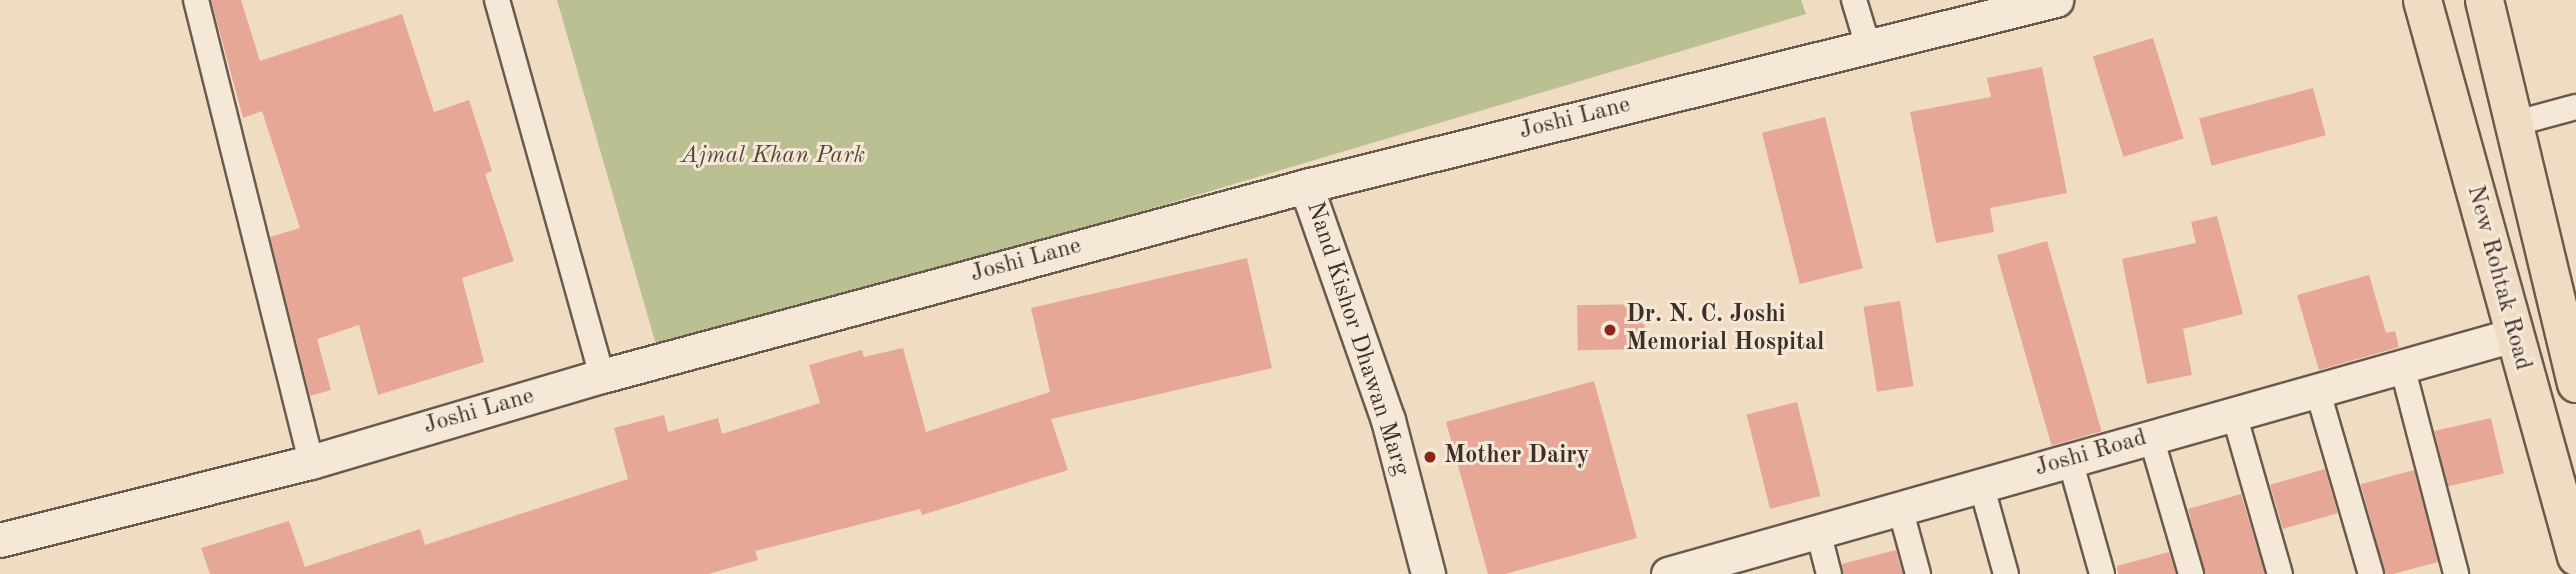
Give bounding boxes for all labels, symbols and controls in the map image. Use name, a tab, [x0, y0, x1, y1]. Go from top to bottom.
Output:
street label: Joshi Lane	[1516, 91, 1634, 147]
park label: Ajmal Khan Park	[681, 143, 865, 171]
street label: New Rohtak Road	[2460, 183, 2536, 373]
street label: Nand Kishor Dhawan Marg	[1299, 198, 1415, 480]
street label: Joshi Lane	[967, 232, 1085, 290]
place label: Dr. N. C. Joshi Memorial Hospital	[1626, 302, 1824, 358]
marker: Dr. N. C. Joshi Memorial Hospital	[1600, 320, 1620, 340]
street label: Joshi Lane	[420, 383, 538, 441]
street label: Joshi Road	[2032, 424, 2150, 484]
place label: Mother Dairy	[1444, 443, 1589, 471]
marker: Mother Dairy	[1422, 449, 1438, 465]

